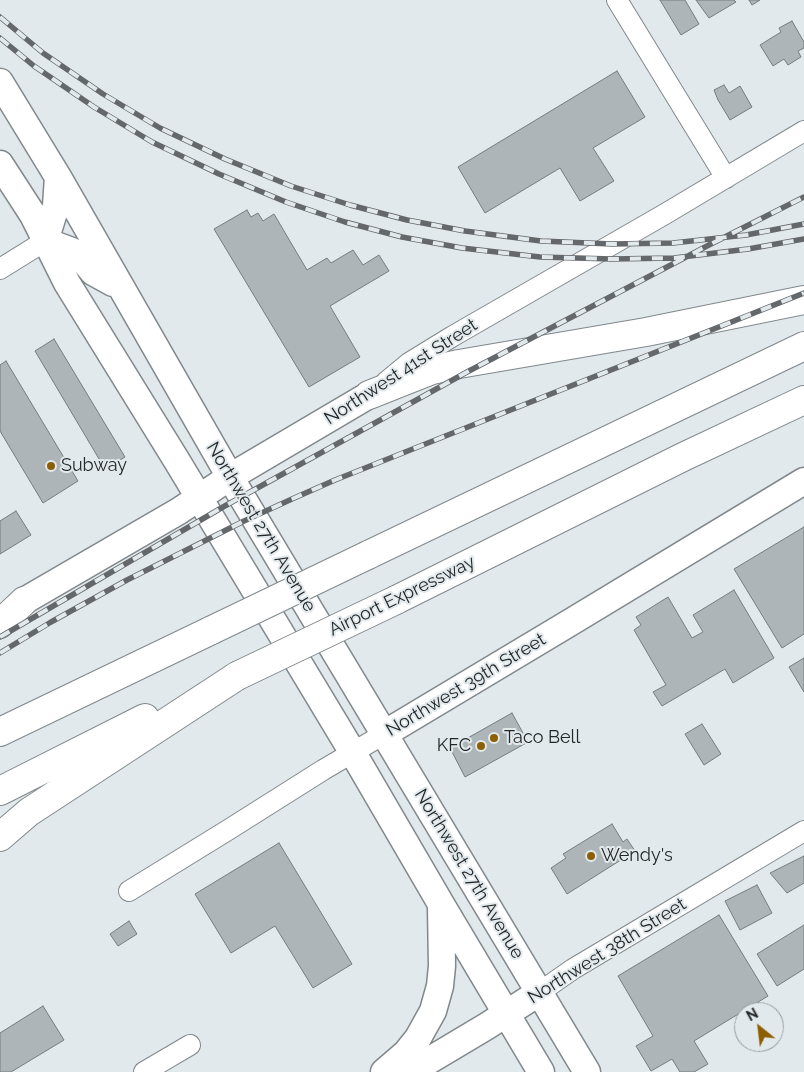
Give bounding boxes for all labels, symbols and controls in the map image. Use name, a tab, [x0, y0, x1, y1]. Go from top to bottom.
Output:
street label: Northwest 41st Street	[320, 314, 482, 430]
street label: Northwest 27th Avenue	[202, 438, 320, 616]
place label: Subway	[61, 455, 127, 477]
marker: Subway	[45, 460, 57, 472]
street label: Airport Expressway	[325, 551, 479, 641]
street label: Northwest 39th Street	[382, 629, 550, 741]
place label: Taco Bell	[504, 727, 580, 749]
marker: Taco Bell	[488, 732, 500, 744]
place label: KFC	[437, 735, 471, 757]
marker: KFC	[475, 740, 487, 752]
street label: Northwest 27th Avenue	[410, 785, 528, 963]
place label: Wendy's	[601, 845, 673, 867]
marker: Wendy's	[585, 850, 597, 862]
street label: Northwest 38th Street	[524, 893, 690, 1009]
north arrow	[734, 1002, 784, 1052]
text: N	[744, 1005, 761, 1024]

